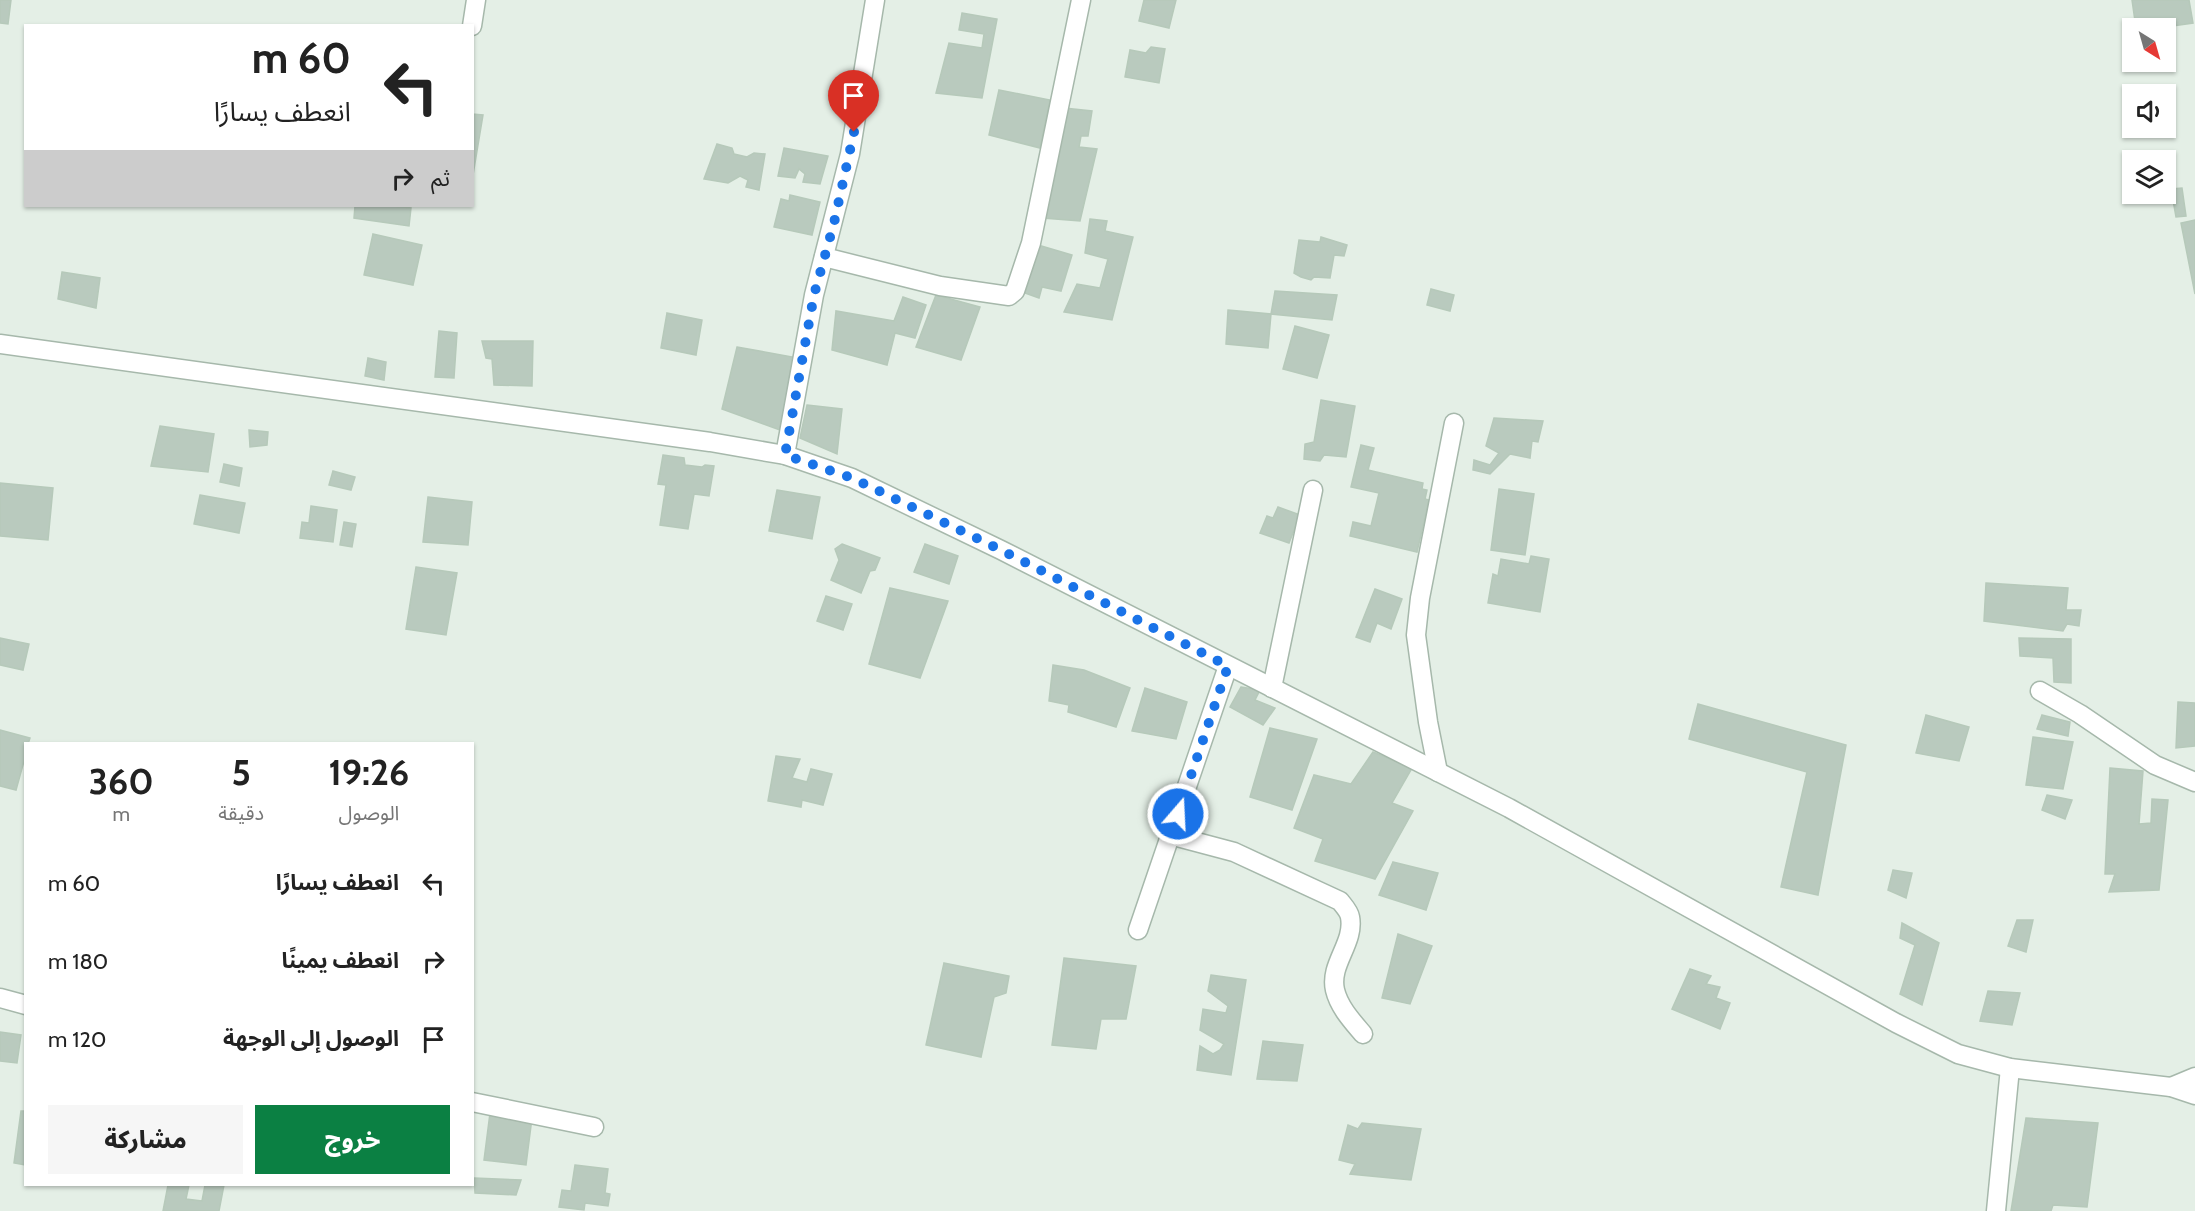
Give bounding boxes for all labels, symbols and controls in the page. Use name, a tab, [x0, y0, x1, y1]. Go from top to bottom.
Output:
north arrow	[2122, 18, 2176, 72]
map controls	[2122, 18, 2176, 204]
text: 60 m	[252, 32, 351, 84]
icon: left	[372, 48, 450, 126]
pin	[828, 70, 879, 132]
icon: arrive	[837, 79, 870, 112]
button: sound	[2122, 84, 2176, 138]
text: انعطف يسارًا	[214, 95, 351, 128]
button: layers	[2122, 150, 2176, 204]
icon: right	[386, 162, 419, 195]
text: ثم	[431, 165, 450, 192]
text: 5	[231, 750, 251, 794]
text: 19:26	[329, 750, 409, 794]
text: 360	[89, 759, 154, 803]
position arrow	[1146, 782, 1210, 846]
text: دقيقة	[218, 801, 264, 825]
text: الوصول	[339, 801, 399, 825]
text: m	[112, 802, 130, 826]
icon: left	[417, 867, 450, 900]
text: انعطف يسارًا	[276, 869, 399, 896]
text: 60 m	[48, 870, 100, 897]
icon: right	[417, 945, 450, 978]
text: انعطف يمينًا	[282, 947, 399, 974]
text: 180 m	[48, 948, 108, 975]
icon: arrive	[417, 1023, 450, 1056]
text: الوصول إلى الوجهة	[223, 1025, 399, 1052]
text: 120 m	[48, 1026, 106, 1053]
button: مشاركة	[48, 1105, 243, 1174]
button: خروج	[255, 1105, 450, 1174]

